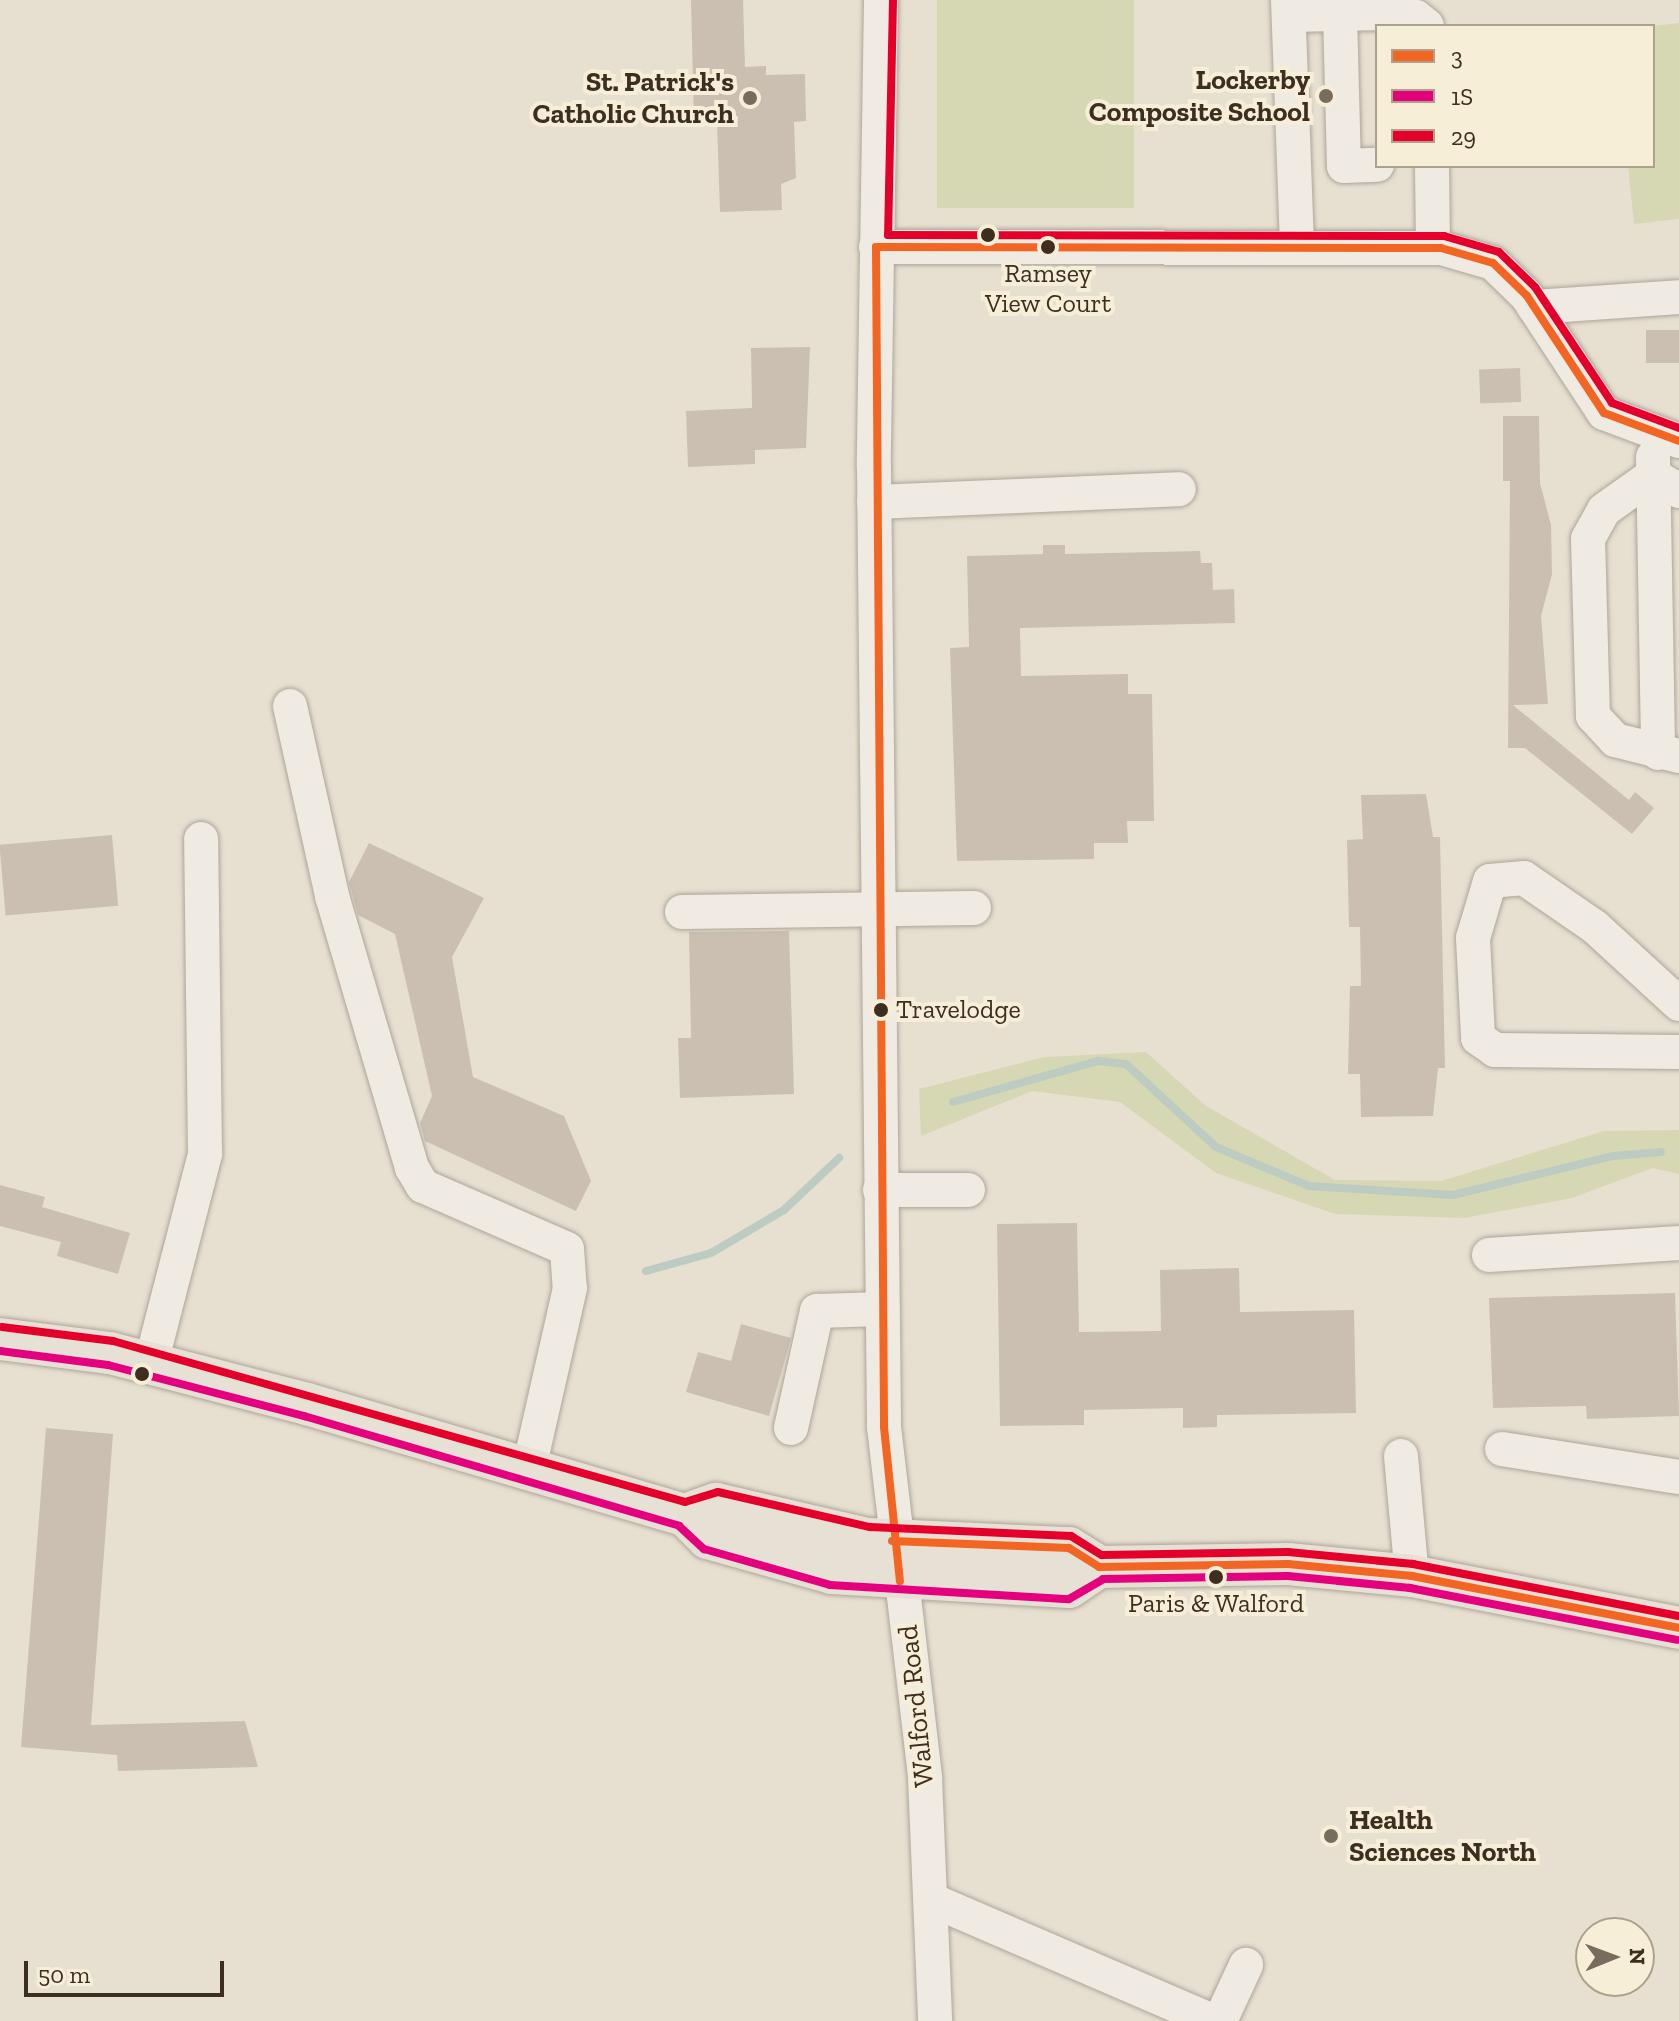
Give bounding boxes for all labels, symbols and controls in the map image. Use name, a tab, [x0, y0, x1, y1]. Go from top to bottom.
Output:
legend	[1375, 24, 1655, 168]
text: 3	[1451, 42, 1463, 71]
place label: Lockerby Composite School	[1089, 63, 1310, 129]
place label: St. Patrick's Catholic Church	[532, 65, 734, 131]
text: 1S	[1451, 82, 1473, 111]
marker: Lockerby Composite School	[1317, 87, 1335, 105]
marker: St. Patrick's Catholic Church	[741, 89, 759, 107]
text: 29	[1451, 122, 1476, 151]
unlabelled marker	[980, 227, 996, 243]
marker: Ramsey View Court	[1040, 239, 1056, 255]
place label: Ramsey View Court	[985, 258, 1111, 320]
place label: Travelodge	[896, 994, 1021, 1026]
marker: Travelodge	[873, 1002, 889, 1018]
unlabelled marker	[134, 1366, 150, 1382]
marker: Paris & Walford	[1208, 1569, 1224, 1585]
place label: Paris & Walford	[1128, 1588, 1304, 1620]
street label: Walford Road	[891, 1623, 941, 1789]
place label: Health Sciences North	[1349, 1803, 1536, 1869]
marker: Health Sciences North	[1320, 1825, 1342, 1847]
north arrow	[1575, 1917, 1655, 1997]
scale bar	[28, 1945, 228, 1995]
text: N	[1624, 1948, 1651, 1965]
text: 50 m	[38, 1960, 90, 1989]

